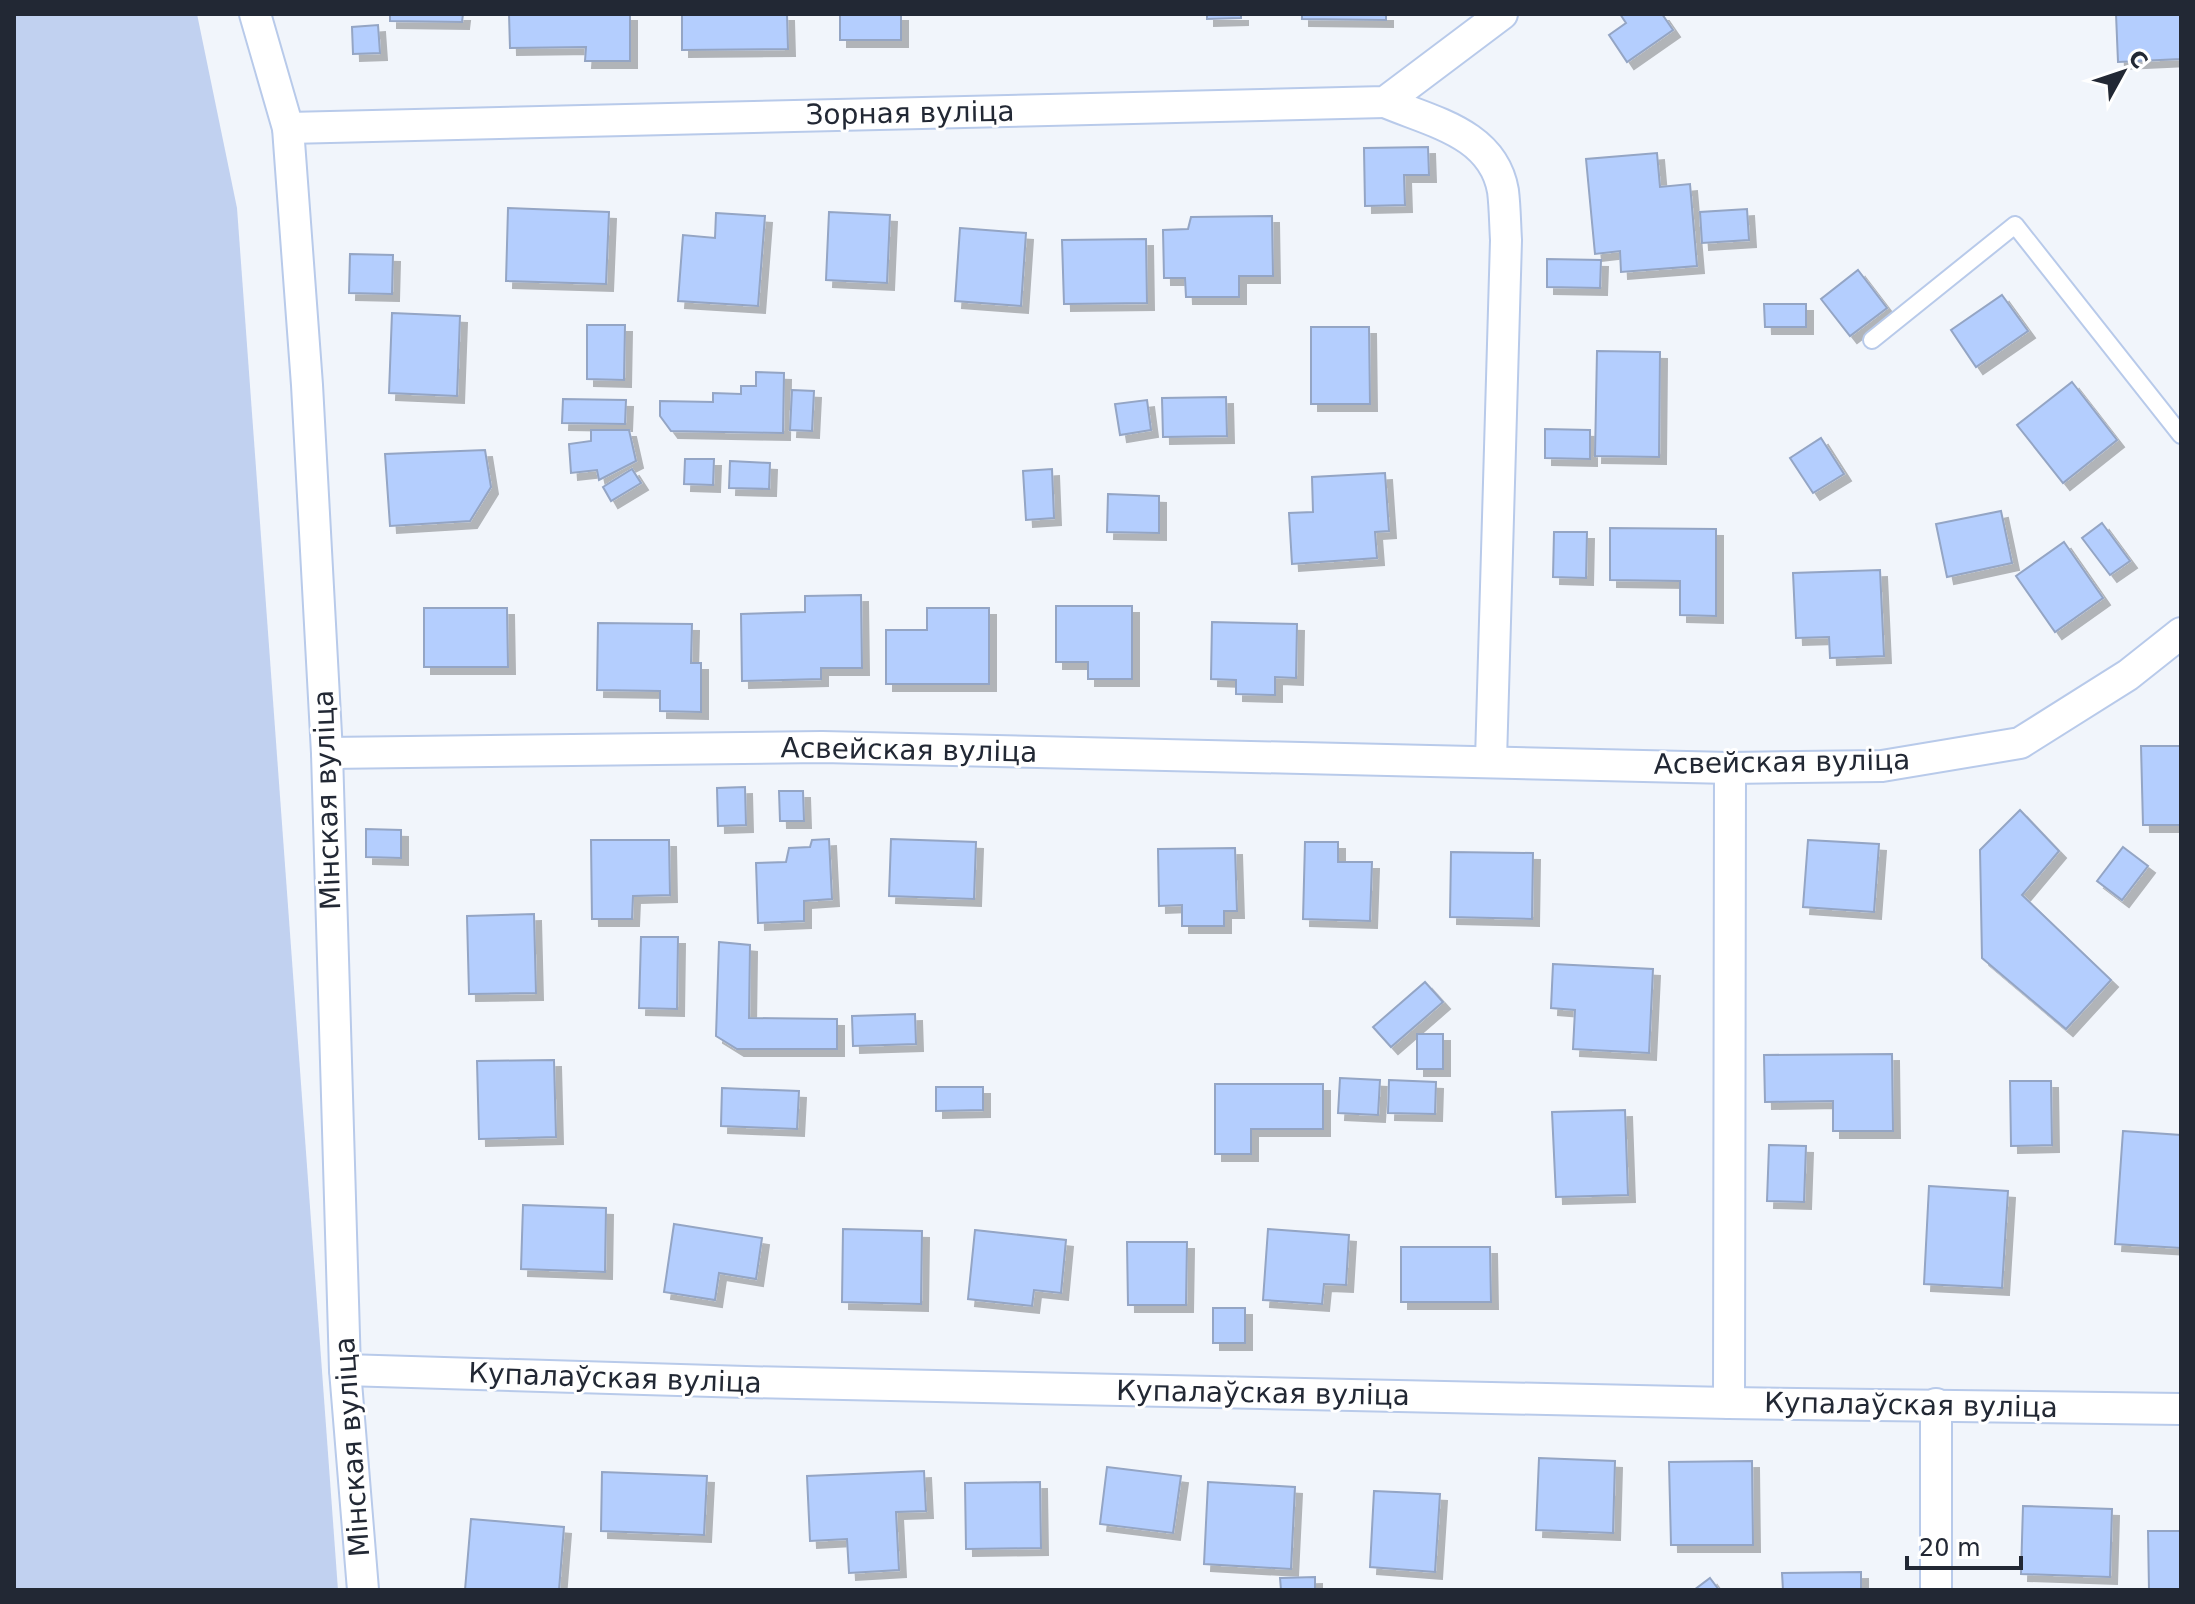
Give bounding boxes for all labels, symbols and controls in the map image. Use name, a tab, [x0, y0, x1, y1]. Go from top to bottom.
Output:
north arrow	[2083, 32, 2163, 112]
text: С	[2123, 45, 2153, 74]
street label: Зорная вуліца	[805, 95, 1015, 131]
street label: Мінская вуліца	[307, 689, 347, 911]
street label: Асвейская вуліца	[780, 731, 1038, 769]
street label: Асвейская вуліца	[1653, 743, 1911, 781]
street label: Мінская вуліца	[328, 1336, 376, 1558]
street label: Купалаўская вуліца	[468, 1356, 762, 1400]
street label: Купалаўская вуліца	[1116, 1374, 1410, 1412]
street label: Купалаўская вуліца	[1764, 1386, 2058, 1424]
scale bar	[1907, 1520, 2021, 1570]
text: 20 m	[1919, 1534, 1981, 1562]

